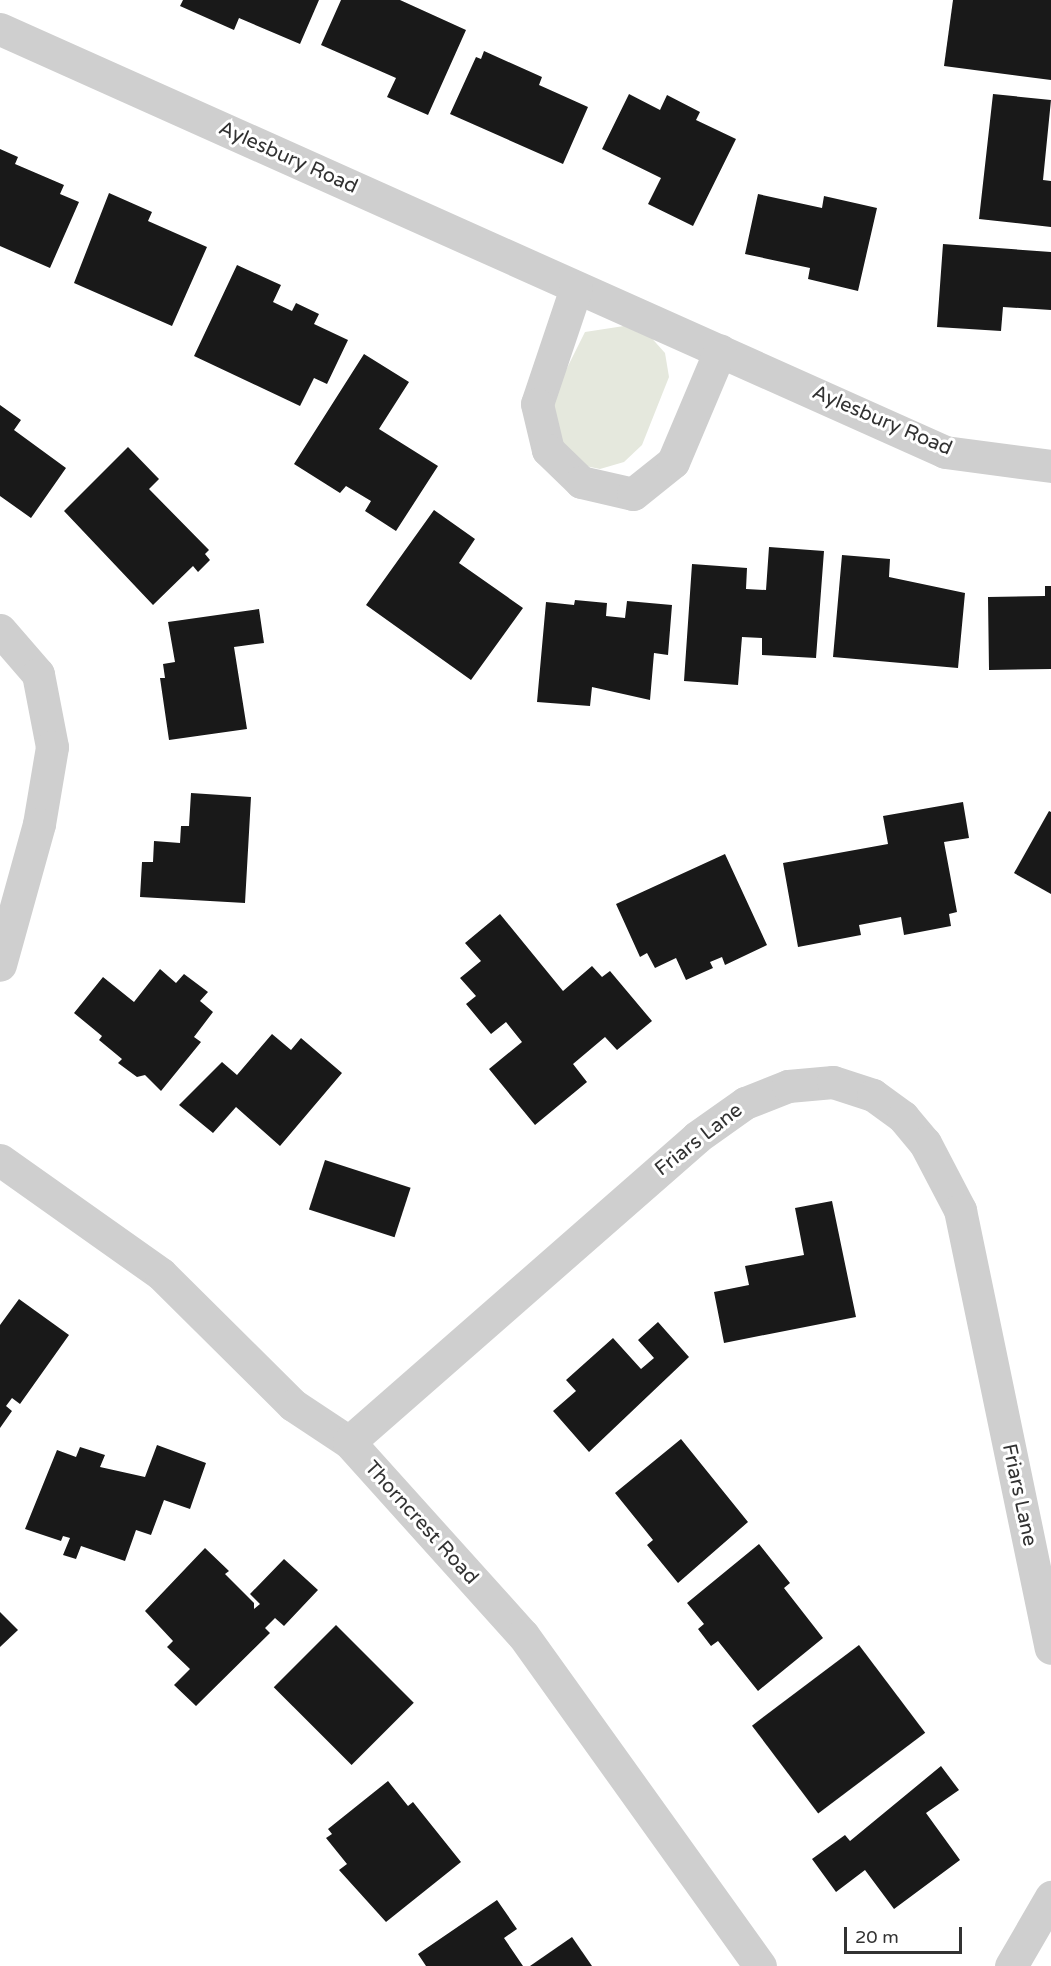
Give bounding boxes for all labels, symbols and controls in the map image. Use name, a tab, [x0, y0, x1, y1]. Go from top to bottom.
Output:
street label: Aylesbury Road	[215, 117, 361, 199]
street label: Aylesbury Road	[809, 381, 955, 461]
street label: Friars Lane	[651, 1098, 747, 1182]
street label: Friars Lane	[996, 1442, 1042, 1548]
street label: Thorncrest Road	[359, 1456, 483, 1590]
scale bar	[847, 1915, 966, 1953]
text: 20 m	[855, 1926, 899, 1948]

